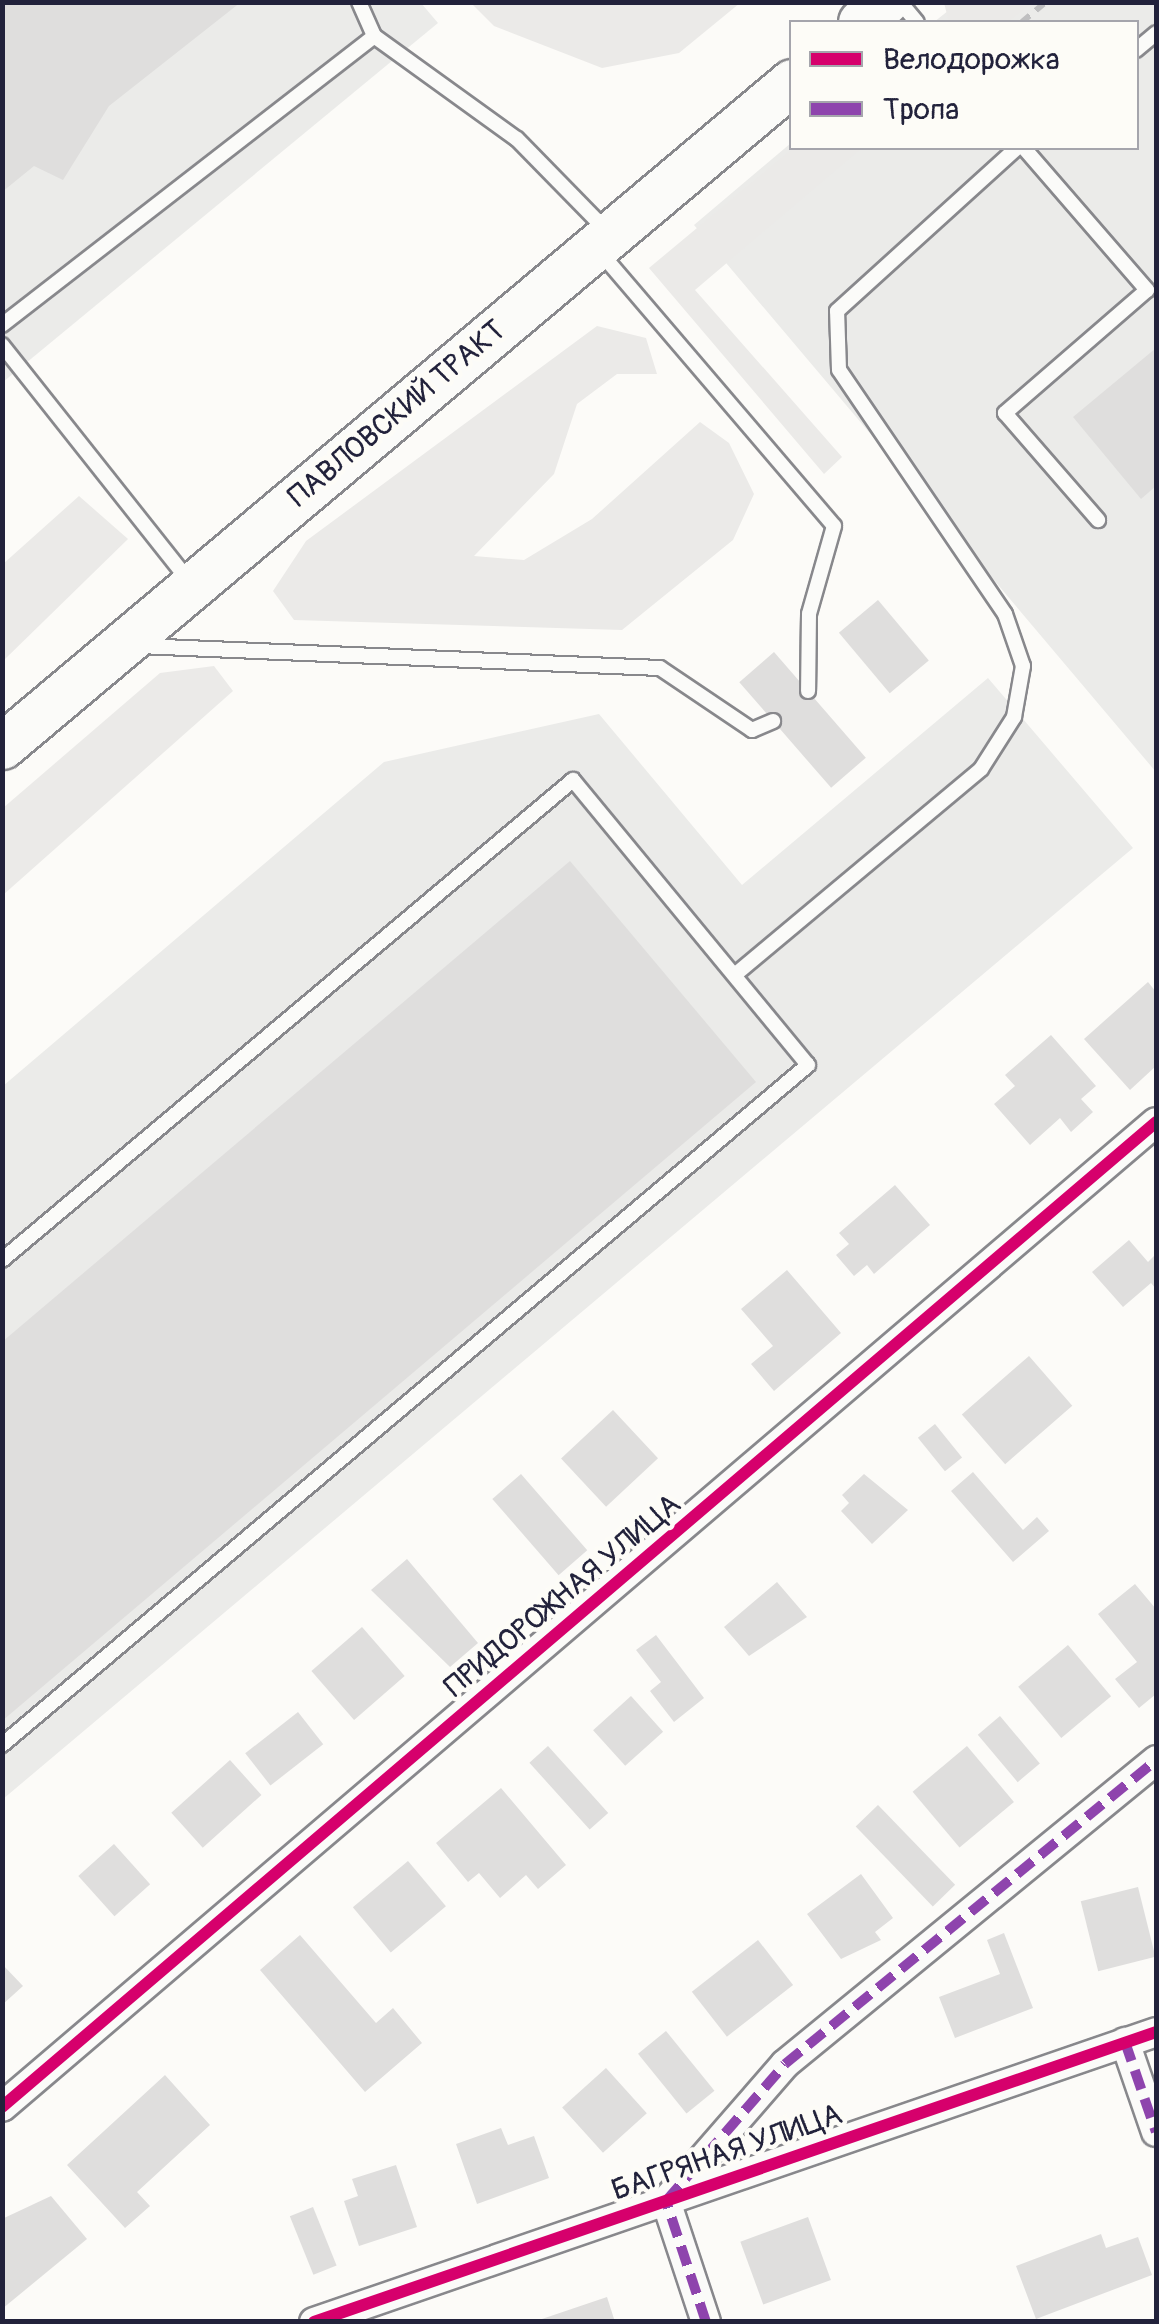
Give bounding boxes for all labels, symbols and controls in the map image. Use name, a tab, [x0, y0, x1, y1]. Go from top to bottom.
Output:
legend	[789, 20, 1139, 150]
text: Велодорожка	[883, 41, 1060, 78]
text: Тропа	[883, 91, 959, 128]
street label: ПАВЛОВСКИЙ ТРАКТ	[281, 313, 513, 515]
street label: ПРИДОРОЖНАЯ УЛИЦА	[438, 1487, 688, 1705]
street label: БАГРЯНАЯ УЛИЦА	[607, 2097, 847, 2209]

